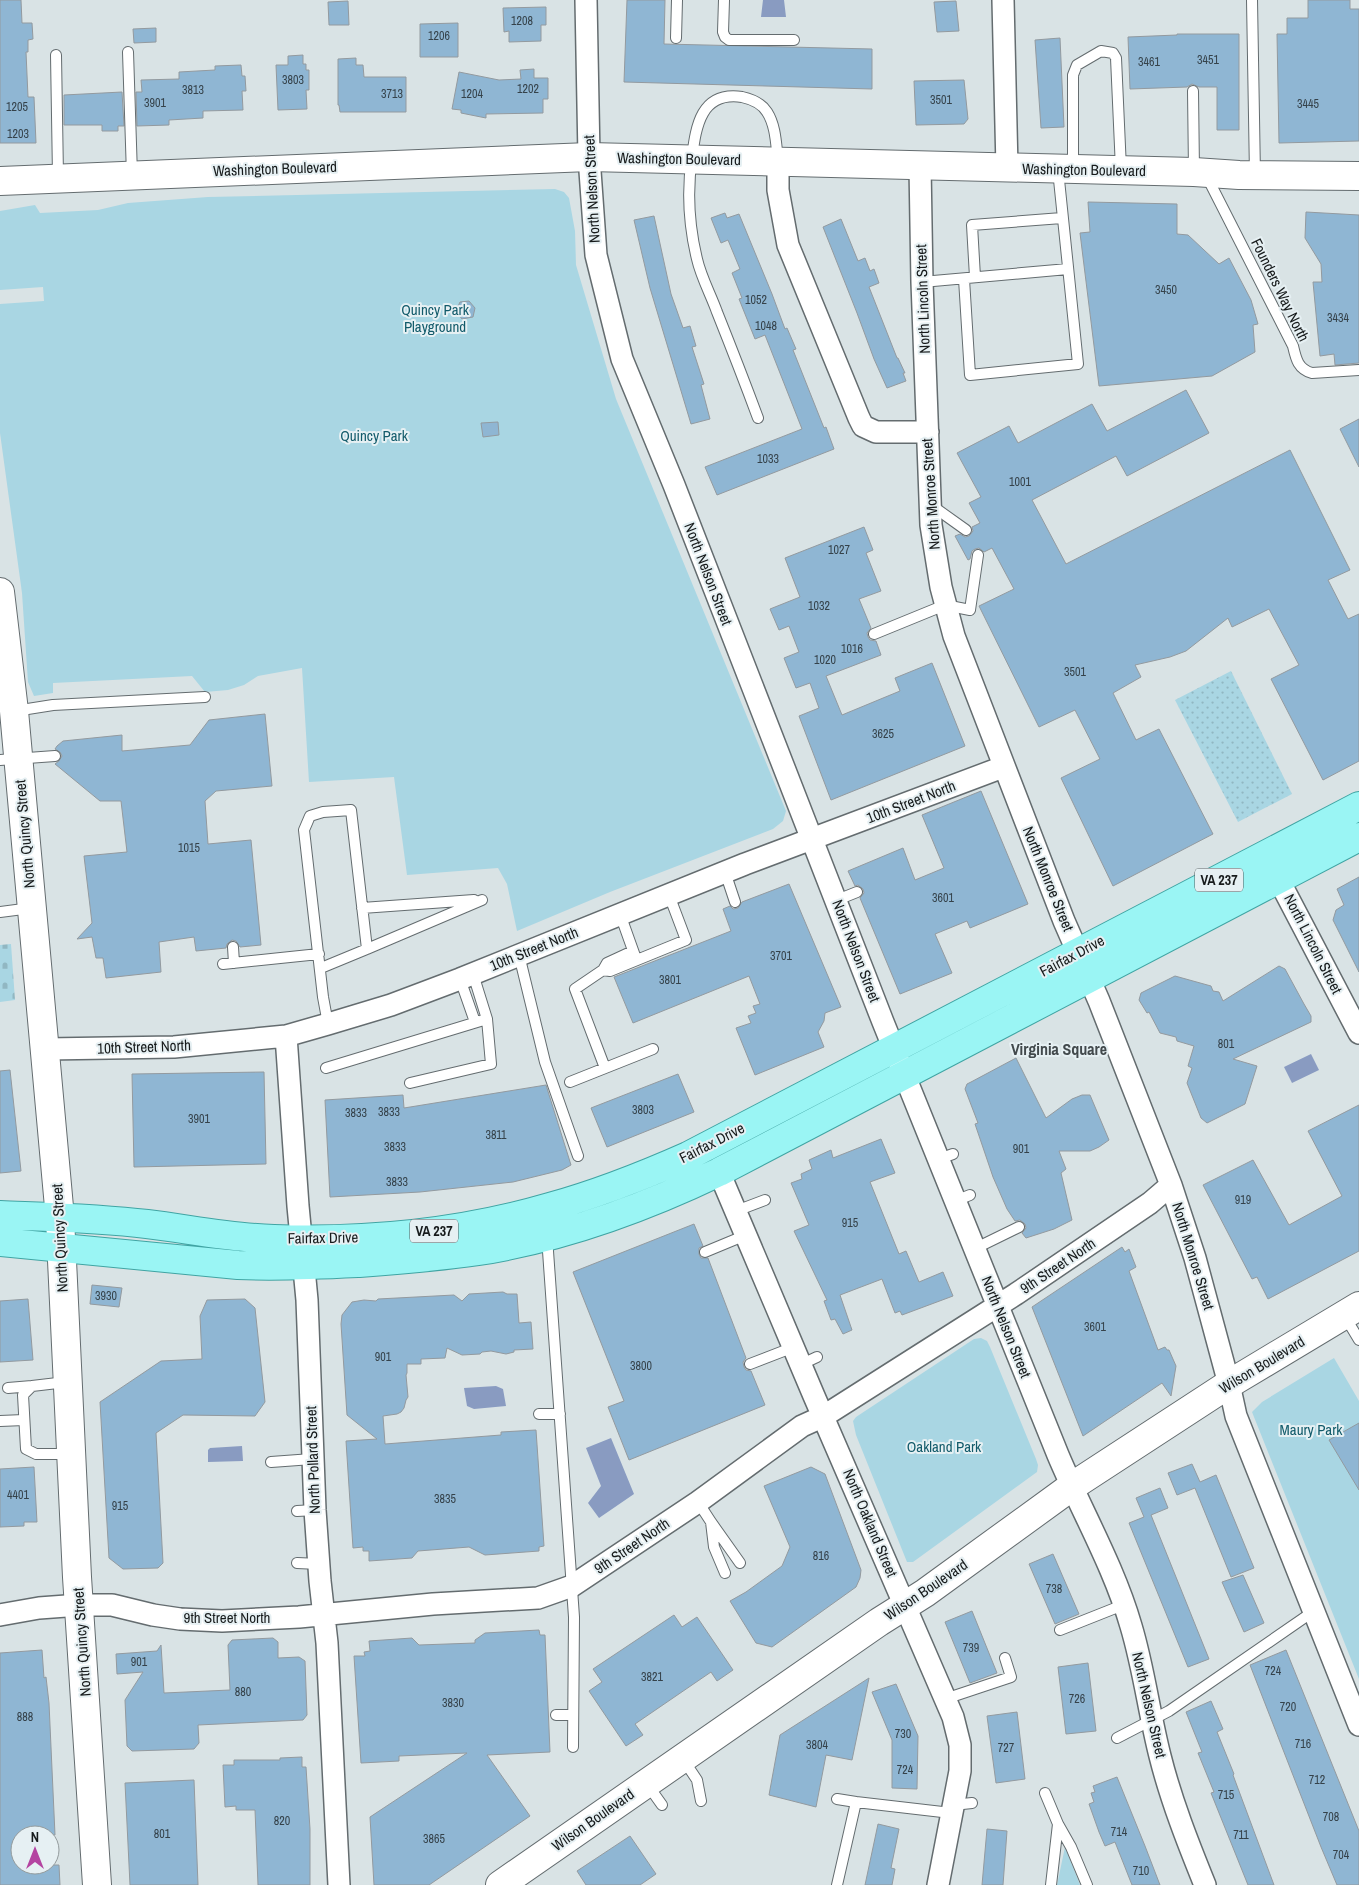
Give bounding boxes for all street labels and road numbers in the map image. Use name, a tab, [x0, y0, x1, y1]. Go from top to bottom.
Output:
street label: North Nelson Street	[578, 134, 605, 244]
street label: Washington Boulevard	[617, 147, 741, 170]
street label: Washington Boulevard	[213, 156, 337, 181]
street label: Washington Boulevard	[1022, 158, 1146, 181]
street label: Founders Way North	[1246, 235, 1315, 345]
street label: North Lincoln Street	[910, 243, 935, 354]
street label: North Monroe Street	[916, 437, 945, 550]
street label: North Nelson Street	[679, 520, 738, 629]
street label: 10th Street North	[863, 775, 958, 828]
street label: North Quincy Street	[9, 778, 40, 889]
street label: North Monroe Street	[1018, 823, 1079, 935]
road number: VA 237	[1195, 868, 1243, 892]
street label: North Lincoln Street	[1279, 890, 1348, 998]
street label: North Nelson Street	[827, 897, 886, 1006]
street label: 10th Street North	[486, 921, 581, 976]
street label: Fairfax Drive	[1036, 930, 1108, 981]
street label: 10th Street North	[97, 1034, 191, 1059]
street label: Fairfax Drive	[676, 1117, 748, 1168]
street label: North Quincy Street	[46, 1183, 73, 1293]
street label: North Monroe Street	[1167, 1199, 1220, 1313]
road number: VA 237	[410, 1220, 458, 1242]
street label: Fairfax Drive	[288, 1226, 359, 1249]
street label: 9th Street North	[1016, 1233, 1100, 1299]
street label: North Nelson Street	[976, 1273, 1037, 1381]
street label: Wilson Boulevard	[1215, 1331, 1308, 1398]
street label: North Pollard Street	[300, 1405, 325, 1514]
street label: North Oakland Street	[838, 1466, 903, 1581]
street label: 9th Street North	[590, 1513, 674, 1579]
street label: Wilson Boulevard	[880, 1554, 972, 1625]
street label: North Quincy Street	[67, 1587, 96, 1697]
street label: 9th Street North	[184, 1607, 270, 1628]
street label: North Nelson Street	[1127, 1650, 1172, 1760]
street label: Wilson Boulevard	[547, 1783, 638, 1856]

